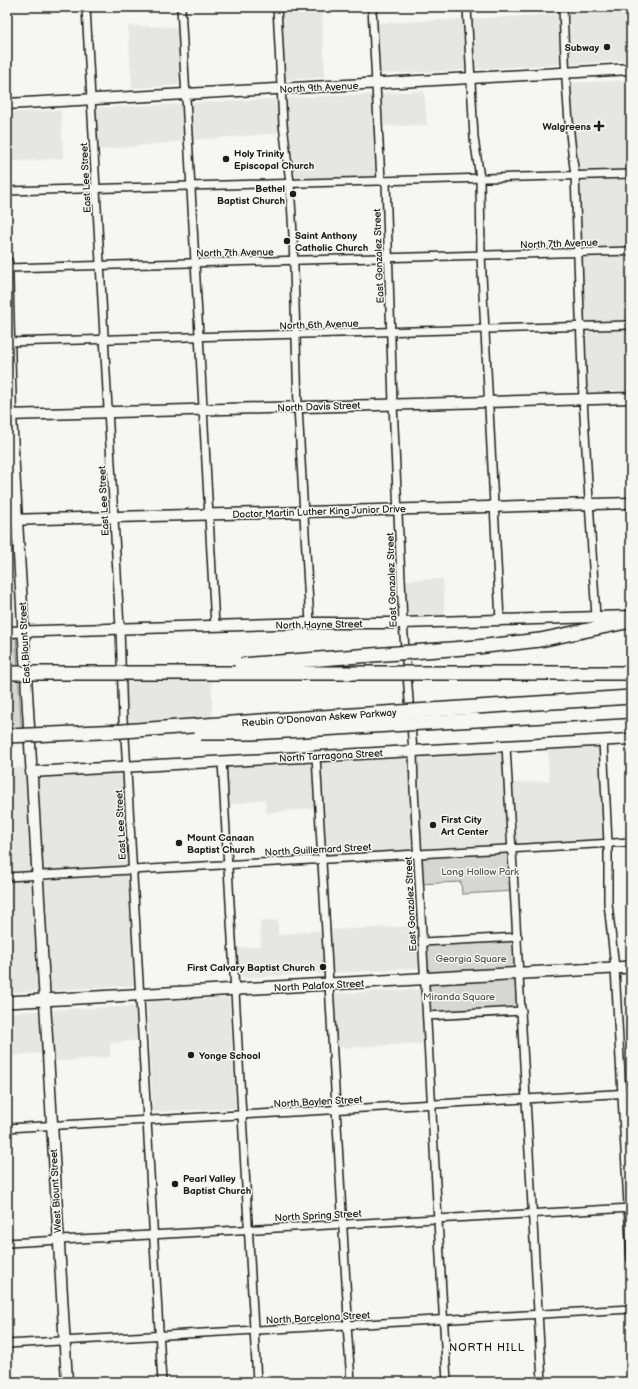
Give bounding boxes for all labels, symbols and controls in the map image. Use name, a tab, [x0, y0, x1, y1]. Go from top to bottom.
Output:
place label: Subway	[565, 42, 599, 54]
marker: Subway	[602, 42, 612, 52]
street label: North 9th Avenue	[279, 80, 359, 96]
place label: Walgreens	[543, 121, 591, 133]
marker: Walgreens	[594, 121, 604, 131]
street label: East Lee Street	[78, 143, 94, 213]
place label: Holy Trinity Episcopal Church	[234, 148, 314, 172]
marker: Holy Trinity Episcopal Church	[221, 154, 231, 164]
place label: Bethel Baptist Church	[217, 183, 285, 207]
marker: Bethel Baptist Church	[288, 189, 298, 199]
street label: East Gonzalez Street	[371, 208, 387, 304]
place label: Saint Anthony Catholic Church	[295, 230, 368, 254]
marker: Saint Anthony Catholic Church	[282, 236, 292, 246]
street label: North 7th Avenue	[520, 237, 598, 251]
street label: North 7th Avenue	[196, 246, 274, 260]
street label: North 6th Avenue	[279, 318, 359, 332]
street label: North Davis Street	[277, 400, 361, 414]
street label: East Lee Street	[96, 466, 112, 536]
street label: Doctor Martin Luther King Junior Drive	[232, 503, 406, 521]
street label: East Gonzalez Street	[384, 532, 400, 628]
street label: East Blount Street	[17, 602, 33, 684]
street label: North Hayne Street	[275, 618, 363, 632]
street label: Reubin O'Donovan Askew Parkway	[241, 707, 397, 729]
street label: North Tarragona Street	[279, 747, 383, 765]
street label: East Lee Street	[113, 790, 129, 860]
place label: First City Art Center	[440, 814, 490, 838]
marker: First City Art Center	[428, 820, 438, 830]
place label: Mount Canaan Baptist Church	[187, 832, 255, 856]
marker: Mount Canaan Baptist Church	[174, 838, 184, 848]
street label: North Guillemard Street	[264, 841, 372, 859]
street label: East Gonzalez Street	[403, 856, 419, 952]
park label: Long Hollow Park	[441, 866, 519, 878]
park label: Georgia Square	[435, 953, 507, 965]
place label: First Calvary Baptist Church	[187, 962, 315, 974]
marker: First Calvary Baptist Church	[318, 962, 328, 972]
street label: North Palafox Street	[274, 978, 364, 994]
park label: Miranda Square	[423, 991, 495, 1003]
marker: Yonge School	[186, 1050, 196, 1060]
place label: Yonge School	[199, 1050, 261, 1062]
street label: North Baylen Street	[273, 1094, 363, 1110]
street label: West Blount Street	[48, 1149, 64, 1233]
place label: Pearl Valley Baptist Church	[183, 1173, 251, 1197]
marker: Pearl Valley Baptist Church	[170, 1179, 180, 1189]
street label: North Spring Street	[274, 1208, 362, 1224]
street label: North Barcelona Street	[266, 1309, 371, 1327]
district label: NORTH HILL	[449, 1341, 525, 1354]

